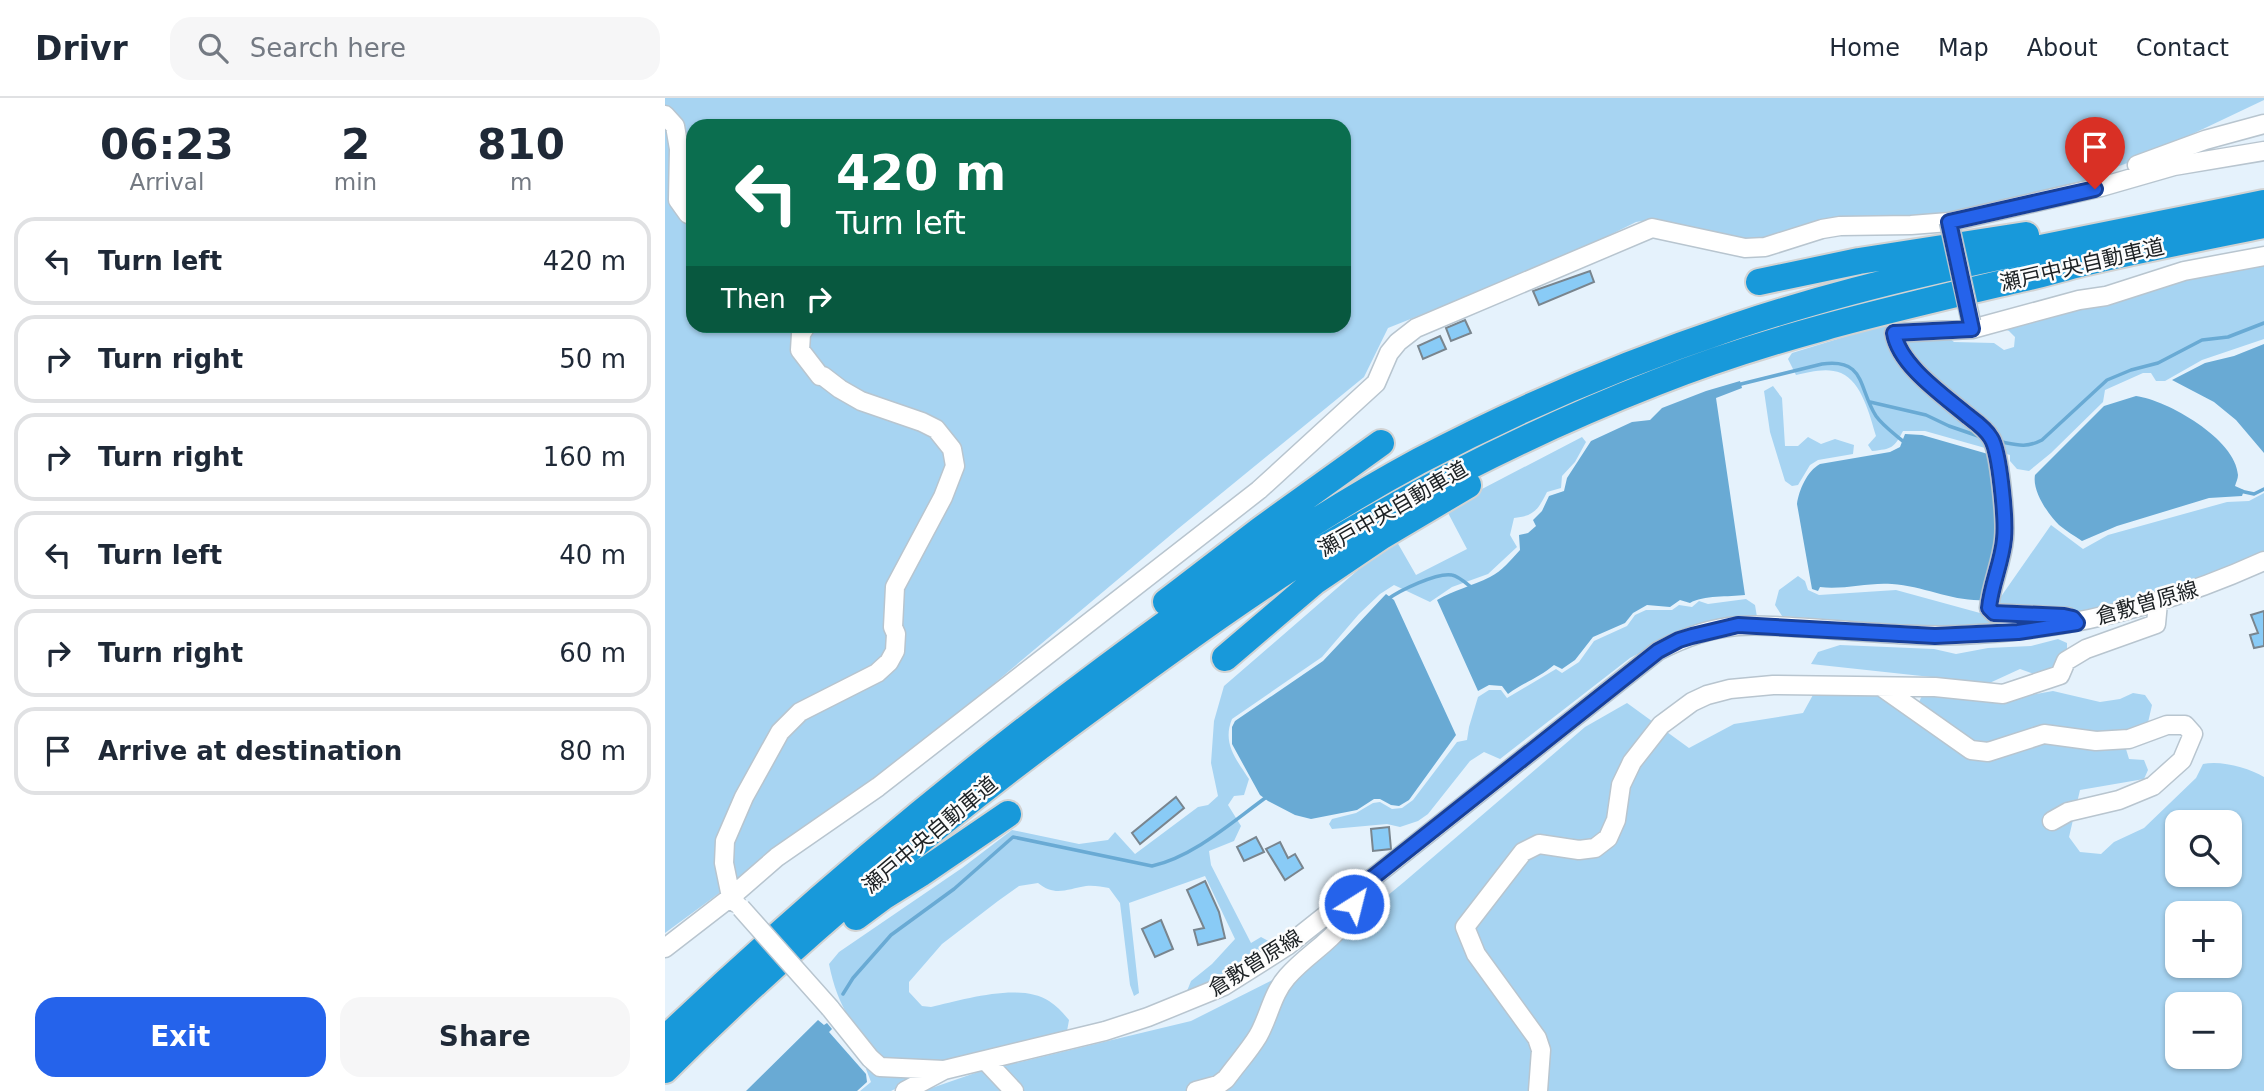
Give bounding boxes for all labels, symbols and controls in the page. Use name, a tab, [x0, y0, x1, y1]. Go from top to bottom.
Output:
search box	[170, 17, 660, 80]
text: Drivr	[35, 29, 128, 68]
icon: search	[194, 29, 232, 67]
text: Search here	[250, 33, 406, 63]
text: Home	[1829, 34, 1900, 62]
text: Map	[1938, 34, 1989, 62]
text: About	[2027, 34, 2098, 62]
text: Contact	[2136, 34, 2229, 62]
pin	[2065, 117, 2125, 189]
text: 06:23	[100, 120, 234, 169]
text: 2	[341, 120, 370, 169]
text: 810	[477, 120, 565, 169]
icon: arrive	[2076, 128, 2114, 166]
text: 420 m	[836, 145, 1006, 202]
icon: left	[721, 147, 812, 238]
text: Arrival	[130, 169, 204, 195]
text: min	[334, 169, 377, 195]
text: m	[510, 169, 532, 195]
text: Turn left	[836, 204, 966, 242]
street label: 瀬戸中央自動車道	[1997, 234, 2167, 296]
icon: left	[39, 242, 77, 280]
text: Turn left	[98, 246, 222, 276]
text: 420 m	[543, 246, 626, 276]
icon: right	[800, 280, 838, 318]
text: Then	[721, 284, 786, 314]
icon: right	[39, 340, 77, 378]
text: Turn right	[98, 344, 243, 374]
text: 50 m	[559, 344, 626, 374]
icon: right	[39, 438, 77, 476]
text: Turn right	[98, 442, 243, 472]
text: 160 m	[543, 442, 626, 472]
street label: 瀬戸中央自動車道	[1314, 457, 1472, 561]
icon: left	[39, 536, 77, 574]
text: Turn left	[98, 540, 222, 570]
text: 40 m	[559, 540, 626, 570]
street label: 倉敷曽原線	[2093, 577, 2201, 629]
icon: right	[39, 634, 77, 672]
text: Turn right	[98, 638, 243, 668]
text: 60 m	[559, 638, 626, 668]
icon: arrive	[39, 732, 77, 770]
text: Arrive at destination	[98, 736, 402, 766]
text: 80 m	[559, 736, 626, 766]
street label: 瀬戸中央自動車道	[858, 772, 1002, 898]
map controls	[2165, 810, 2242, 1069]
button: search	[2165, 810, 2242, 887]
position arrow	[1317, 867, 1391, 941]
button: +	[2165, 901, 2242, 978]
street label: 倉敷曽原線	[1204, 925, 1306, 1001]
button: −	[2165, 992, 2242, 1069]
button: Exit	[35, 997, 326, 1077]
button: Share	[340, 997, 630, 1077]

